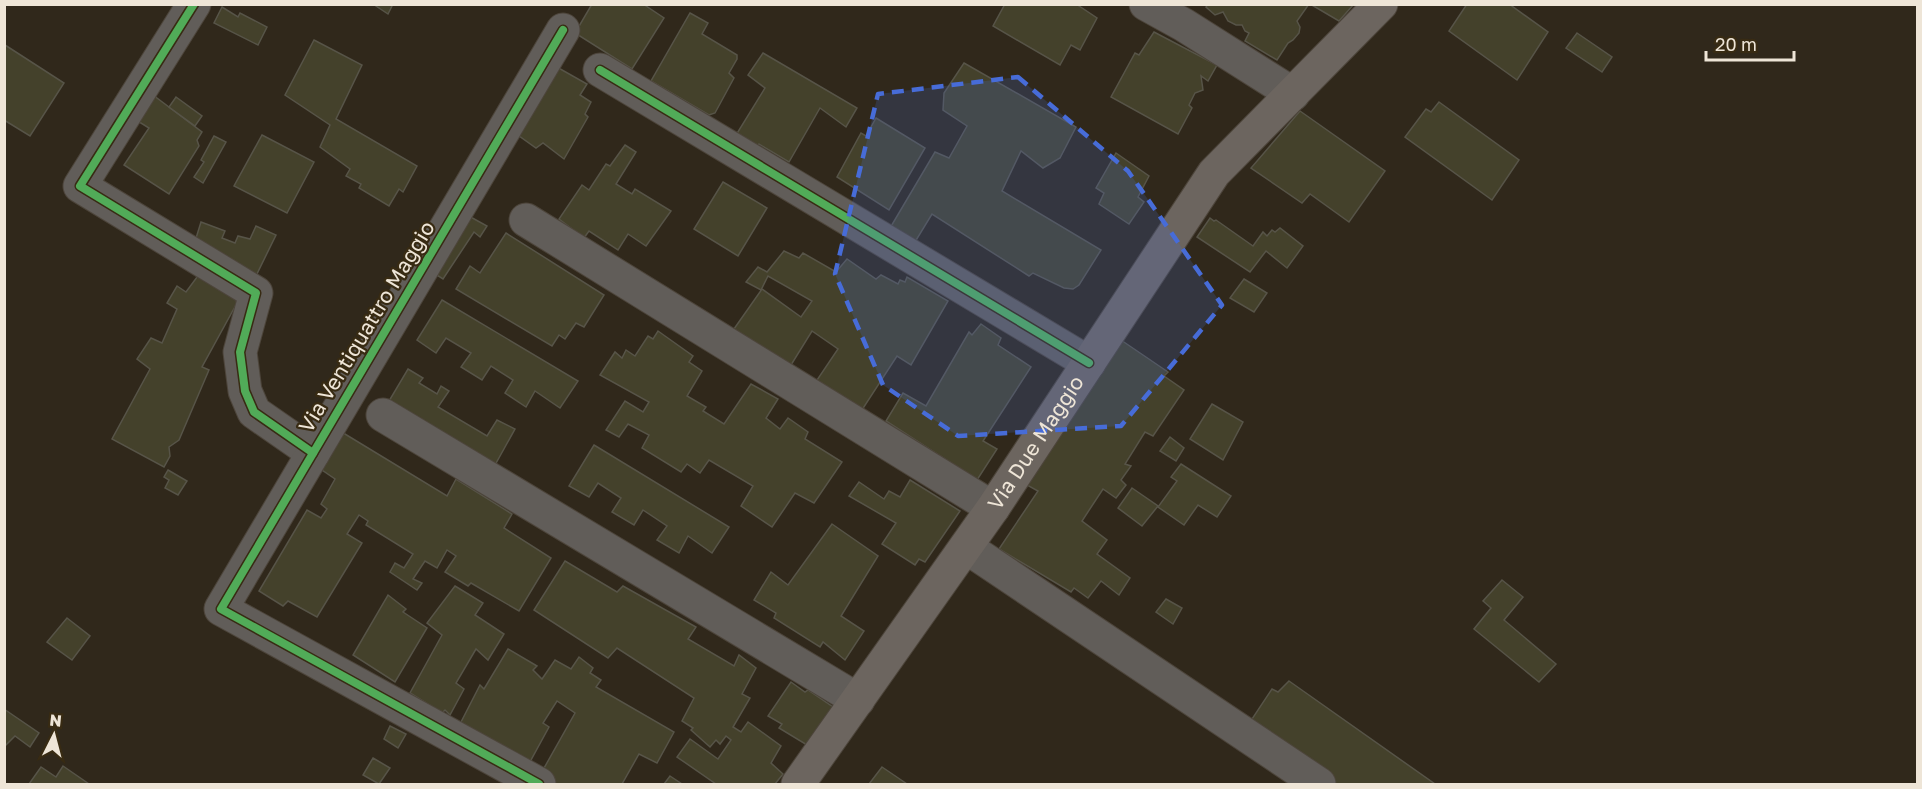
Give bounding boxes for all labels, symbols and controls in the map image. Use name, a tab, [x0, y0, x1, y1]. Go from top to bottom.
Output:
scale bar	[1706, 24, 1794, 62]
text: 20 m	[1715, 33, 1757, 55]
street label: Via Ventiquattro Maggio	[293, 216, 440, 437]
street label: Via Due Maggio	[981, 370, 1089, 514]
north arrow	[24, 705, 84, 765]
text: N	[48, 710, 63, 731]

